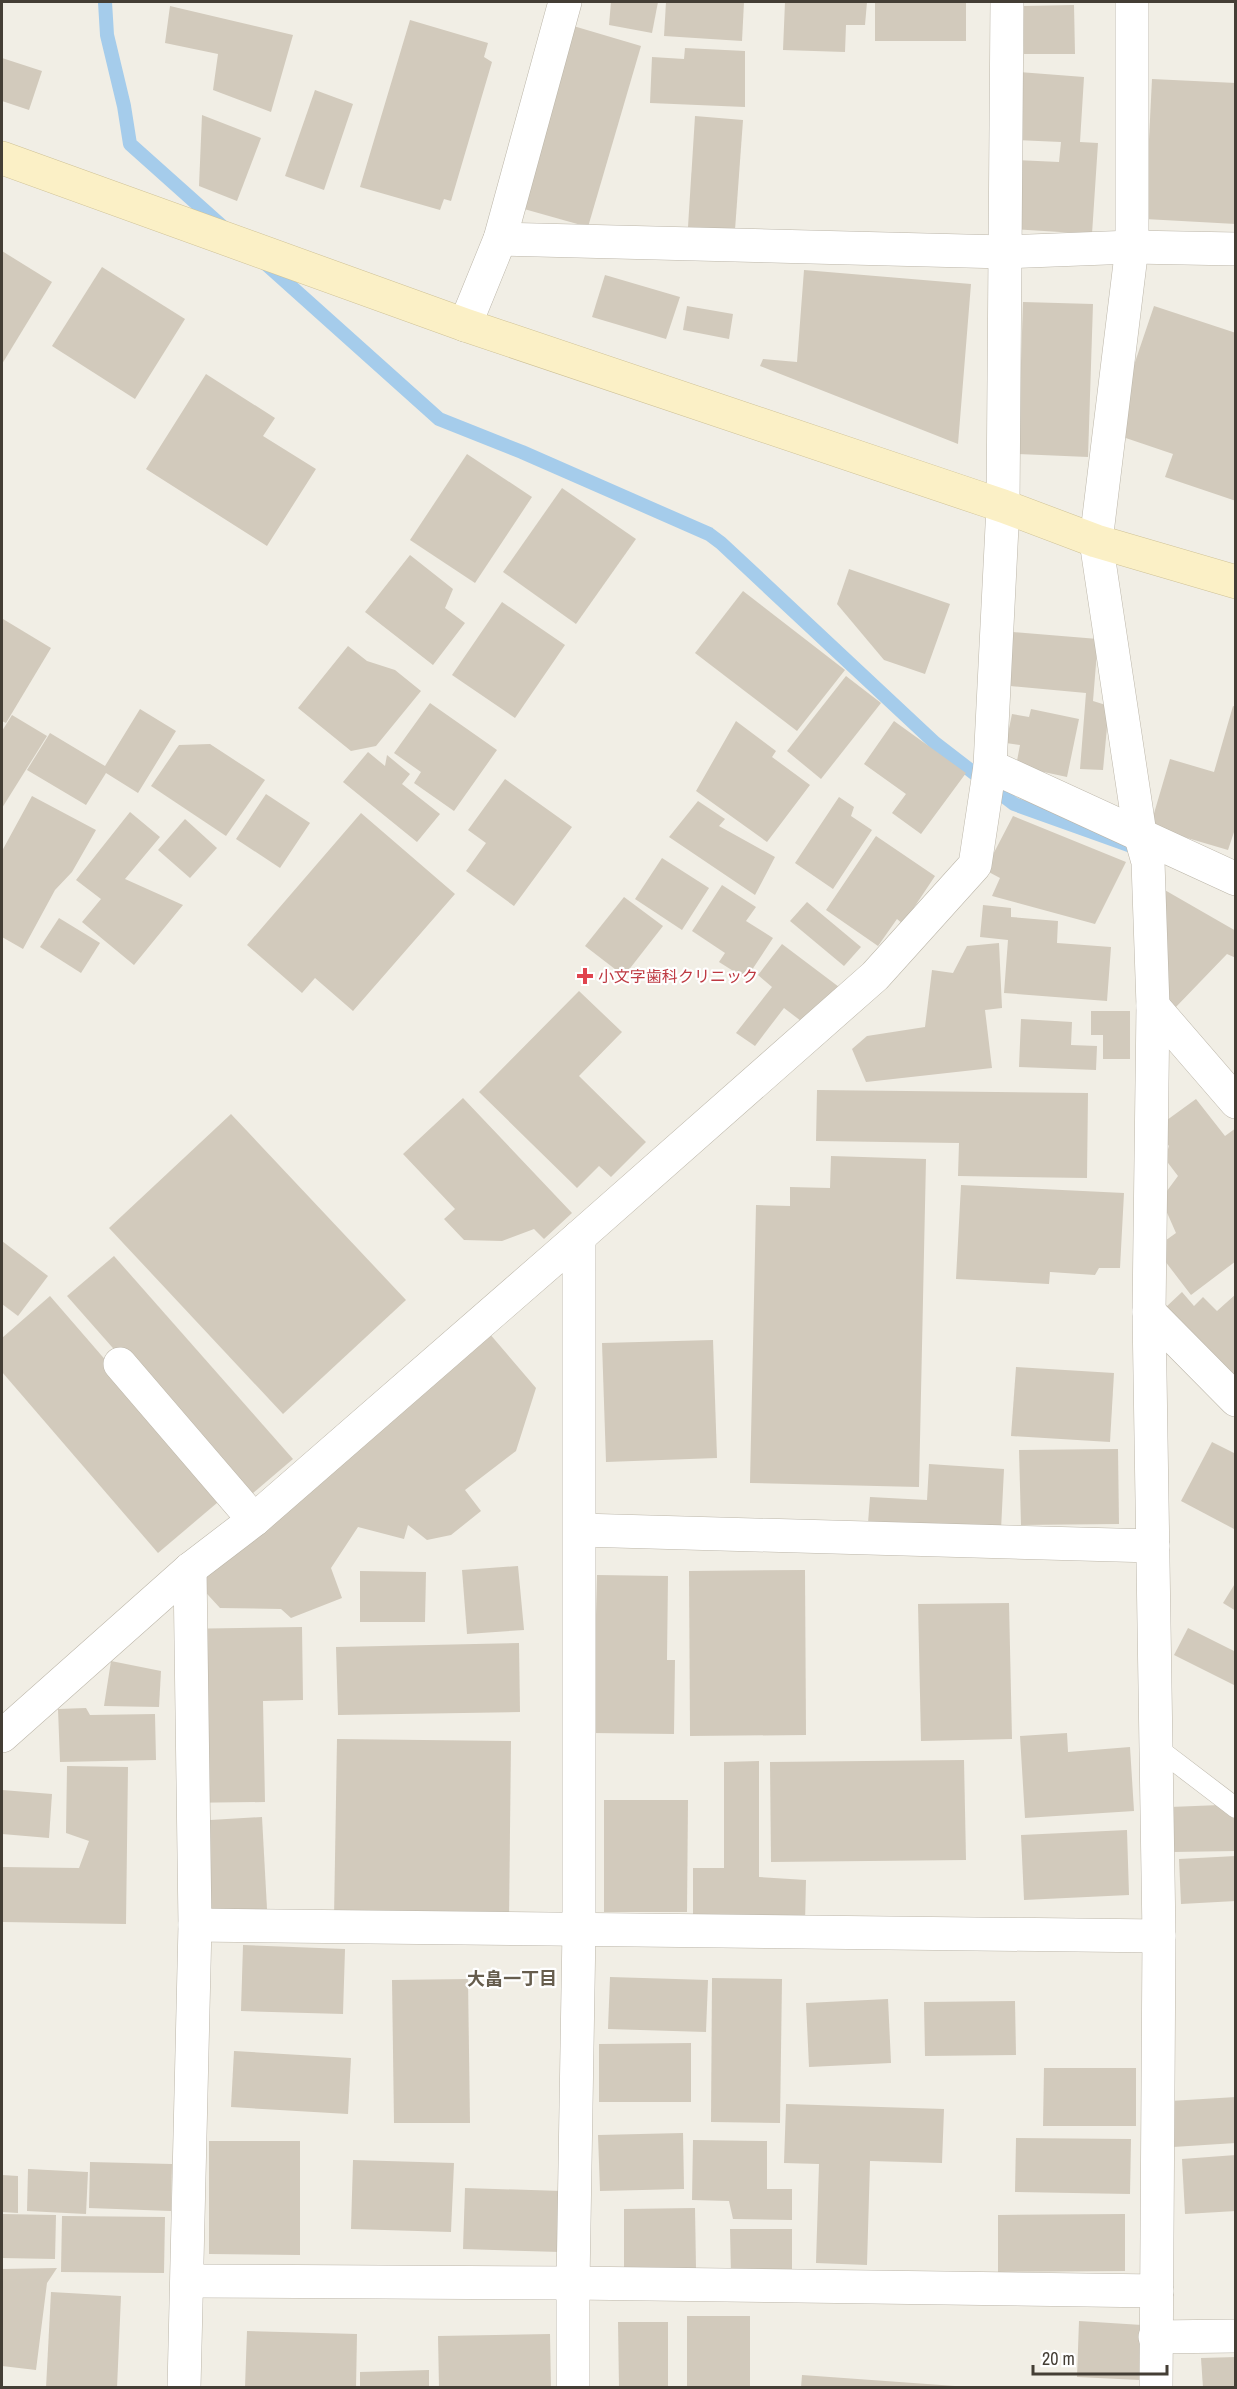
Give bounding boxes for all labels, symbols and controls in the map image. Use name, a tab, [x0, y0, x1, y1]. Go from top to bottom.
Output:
place label: 小文字歯科クリニック	[598, 965, 758, 987]
marker: 小文字歯科クリニック	[576, 967, 594, 985]
district label: 大畠一丁目	[467, 1966, 557, 1991]
scale bar	[1033, 2338, 1166, 2376]
text: 20 m	[1042, 2346, 1075, 2371]

